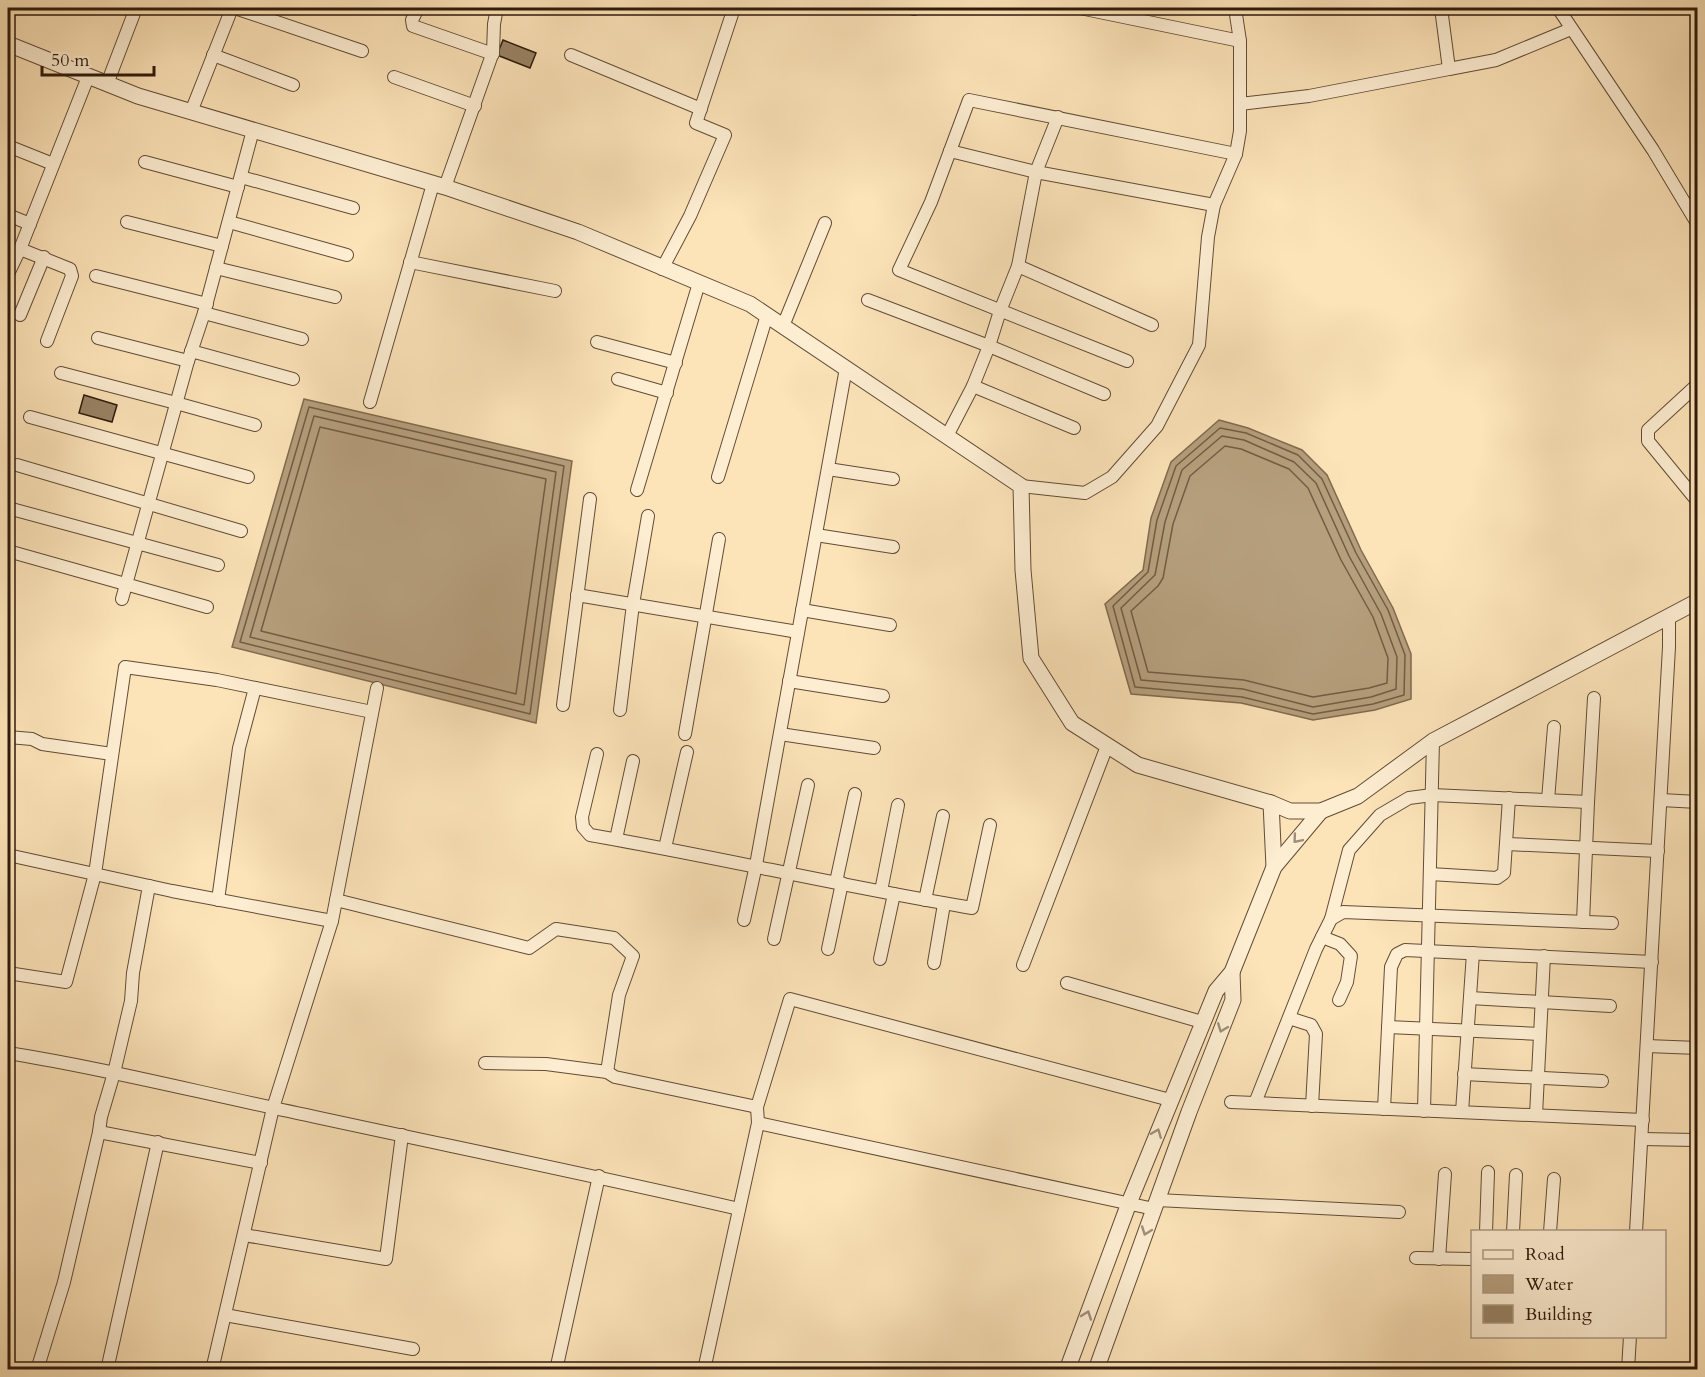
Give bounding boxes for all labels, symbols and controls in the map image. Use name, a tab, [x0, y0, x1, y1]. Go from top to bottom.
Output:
scale bar	[42, 39, 154, 77]
text: 50 m	[51, 48, 90, 73]
one-way arrow	[1293, 832, 1304, 843]
one-way arrow	[1216, 1023, 1229, 1033]
one-way arrow	[1150, 1128, 1162, 1139]
one-way arrow	[1141, 1225, 1154, 1236]
legend	[1471, 1230, 1666, 1338]
text: Road	[1525, 1242, 1565, 1267]
text: Water	[1524, 1272, 1574, 1297]
text: Building	[1525, 1302, 1593, 1327]
one-way arrow	[1080, 1310, 1093, 1321]

